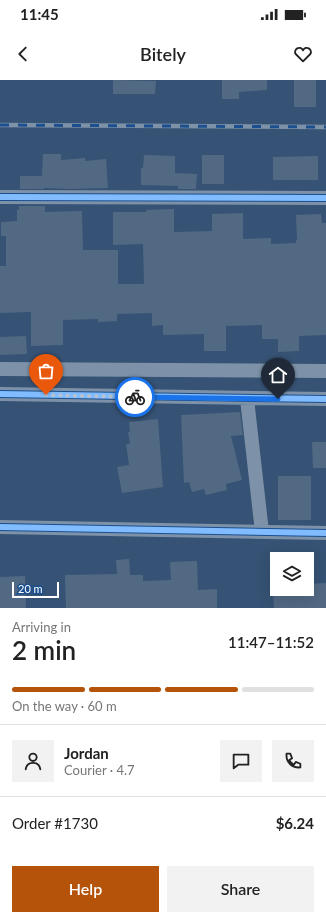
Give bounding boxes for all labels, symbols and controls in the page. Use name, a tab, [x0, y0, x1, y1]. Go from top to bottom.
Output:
text: 11:45	[20, 5, 59, 23]
icon: back	[12, 43, 34, 65]
text: Bitely	[140, 43, 186, 65]
icon: heart	[292, 43, 314, 65]
pin	[29, 354, 63, 395]
pin	[261, 358, 295, 399]
icon: bag	[35, 360, 57, 382]
icon: home	[267, 364, 289, 386]
courier	[115, 377, 155, 417]
icon: bike	[124, 386, 146, 408]
map controls	[270, 552, 314, 596]
button: layers	[270, 552, 314, 596]
scale bar	[12, 580, 59, 599]
text: 20 m	[18, 582, 43, 595]
text: Arriving in	[12, 619, 71, 635]
text: 11:47–11:52	[228, 633, 314, 651]
text: 2 min	[12, 634, 76, 666]
text: On the way · 60 m	[12, 698, 117, 714]
button: person	[12, 740, 54, 782]
button: chat	[220, 740, 262, 782]
button: phone	[272, 740, 314, 782]
text: Jordan	[64, 744, 109, 762]
text: Courier · 4.7	[64, 762, 135, 778]
text: Order #1730	[12, 814, 98, 832]
text: $6.24	[276, 814, 314, 832]
button: Help	[12, 866, 159, 912]
button: Share	[167, 866, 314, 912]

